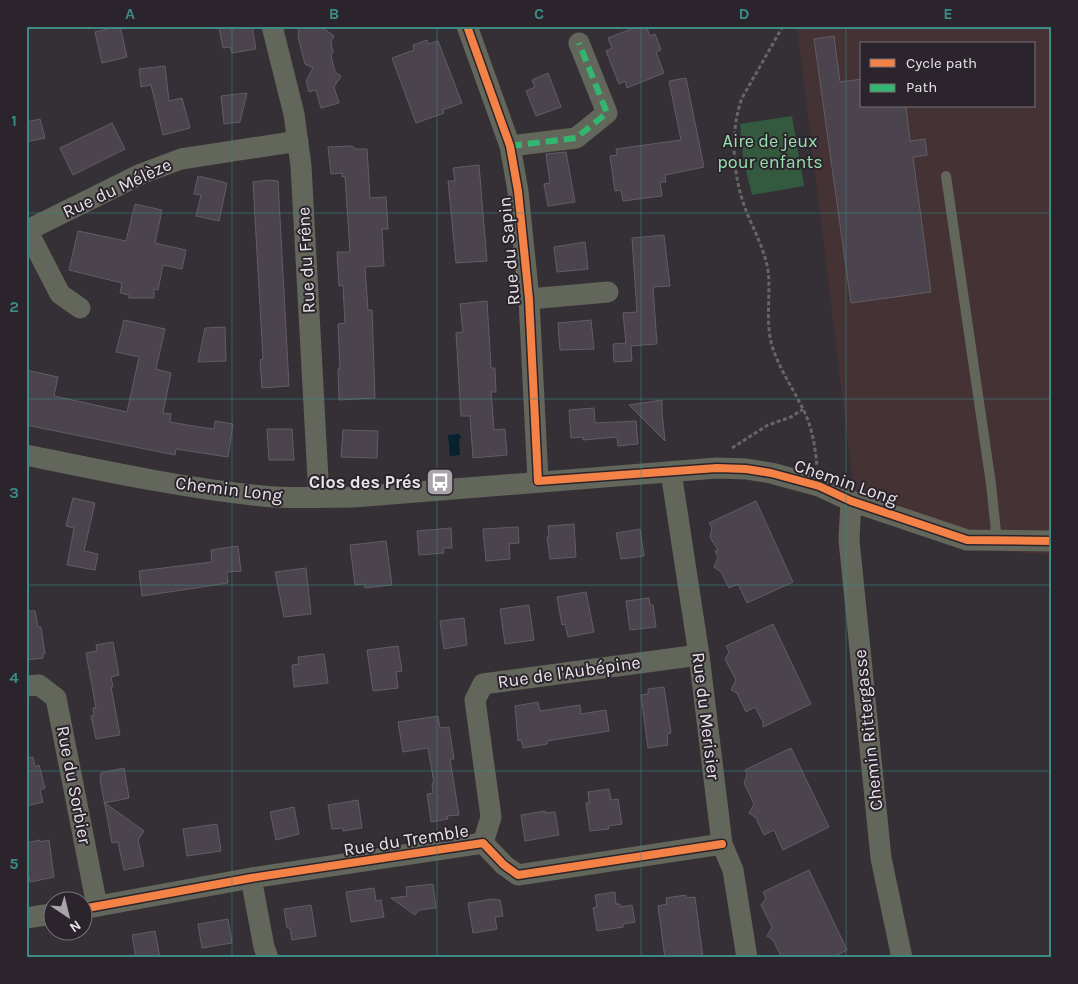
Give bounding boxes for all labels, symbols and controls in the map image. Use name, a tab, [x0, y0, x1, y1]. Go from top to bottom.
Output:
text: A	[125, 4, 135, 23]
text: B	[329, 4, 339, 23]
text: C	[534, 4, 544, 23]
text: D	[739, 4, 750, 23]
text: E	[943, 4, 953, 23]
legend	[860, 42, 1036, 108]
text: Cycle path	[906, 54, 977, 72]
text: Path	[906, 78, 937, 96]
text: 1	[11, 111, 17, 130]
park label: Aire de jeux pour enfants	[717, 130, 823, 173]
street label: Rue du Mélèze	[59, 153, 175, 223]
street label: Rue du Sapin	[493, 196, 525, 306]
street label: Rue du Frêne	[292, 206, 320, 314]
text: 2	[9, 297, 19, 316]
street label: Chemin Long	[791, 454, 901, 510]
bus stop icon: Clos des Prés	[425, 467, 455, 497]
place label: Clos des Prés	[309, 471, 421, 493]
street label: Chemin Long	[174, 472, 284, 506]
text: 3	[9, 483, 19, 502]
street label: Chemin Rittergasse	[849, 648, 887, 812]
street label: Rue de l'Aubépine	[496, 651, 642, 693]
street label: Rue du Merisier	[687, 651, 725, 781]
text: 4	[9, 668, 19, 687]
street label: Rue du Sorbier	[52, 724, 96, 847]
street label: Rue du Tremble	[342, 819, 470, 861]
text: 5	[9, 854, 19, 873]
north arrow	[42, 892, 92, 942]
text: N	[66, 916, 84, 936]

